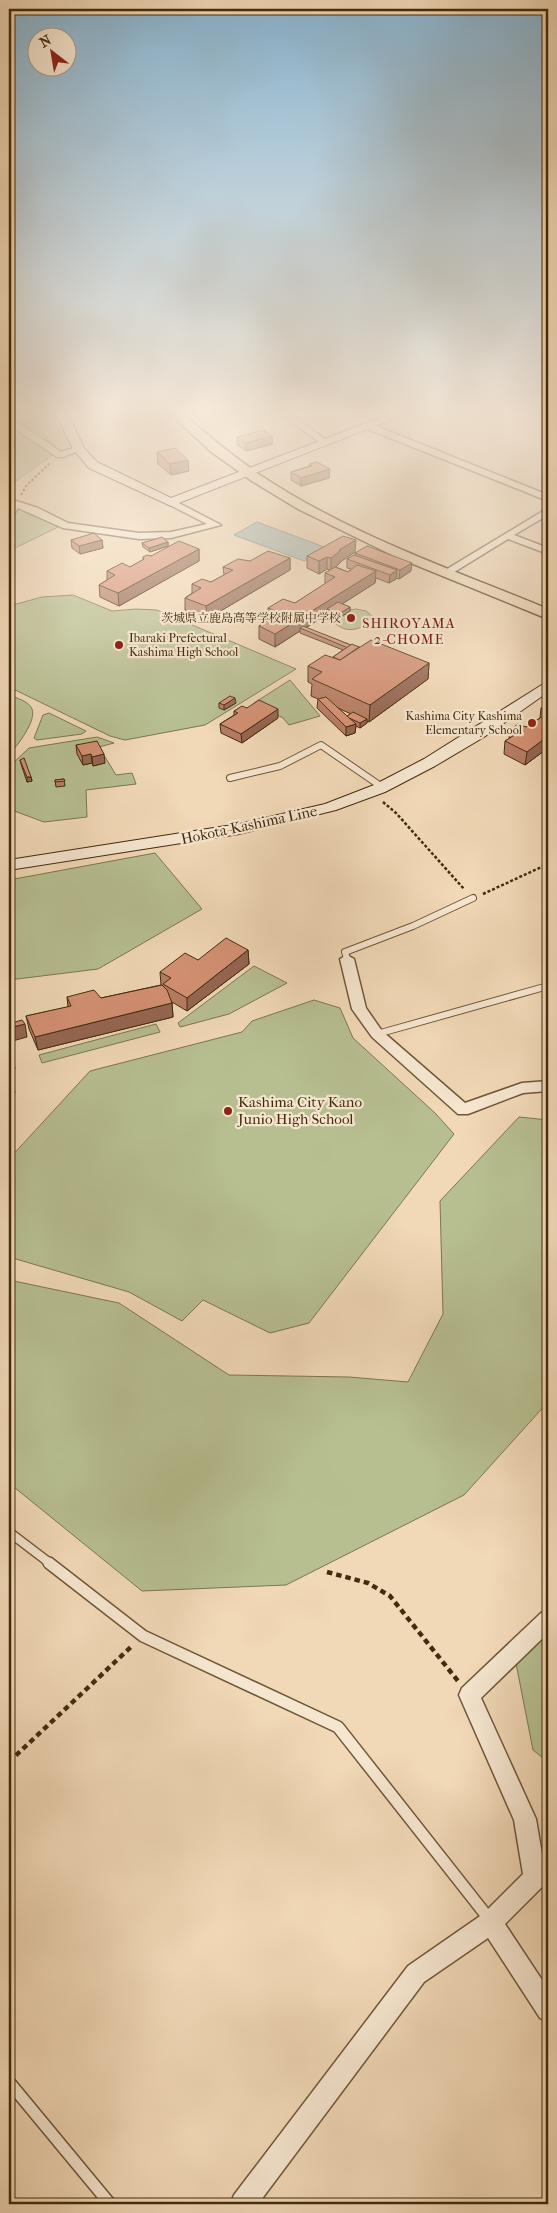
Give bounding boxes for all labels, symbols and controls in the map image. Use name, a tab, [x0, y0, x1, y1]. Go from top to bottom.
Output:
north arrow	[28, 28, 78, 78]
text: N	[37, 31, 55, 51]
place label: 茨城県立鹿島高等学校附属中学校	[161, 611, 341, 625]
marker: 茨城県立鹿島高等学校附属中学校	[345, 612, 357, 624]
district label: SHIROYAMA 2-CHOME	[362, 615, 456, 648]
place label: Ibaraki Prefectural Kashima High School	[129, 631, 239, 659]
marker: Ibaraki Prefectural Kashima High School	[113, 639, 125, 651]
place label: Kashima City Kashima Elementary School	[406, 709, 523, 737]
marker: Kashima City Kashima Elementary School	[526, 717, 538, 729]
street label: Hokota-Kashima Line	[179, 802, 319, 848]
place label: Kashima City Kano Junio High School	[237, 1093, 362, 1128]
marker: Kashima City Kano Junio High School	[222, 1105, 234, 1117]

